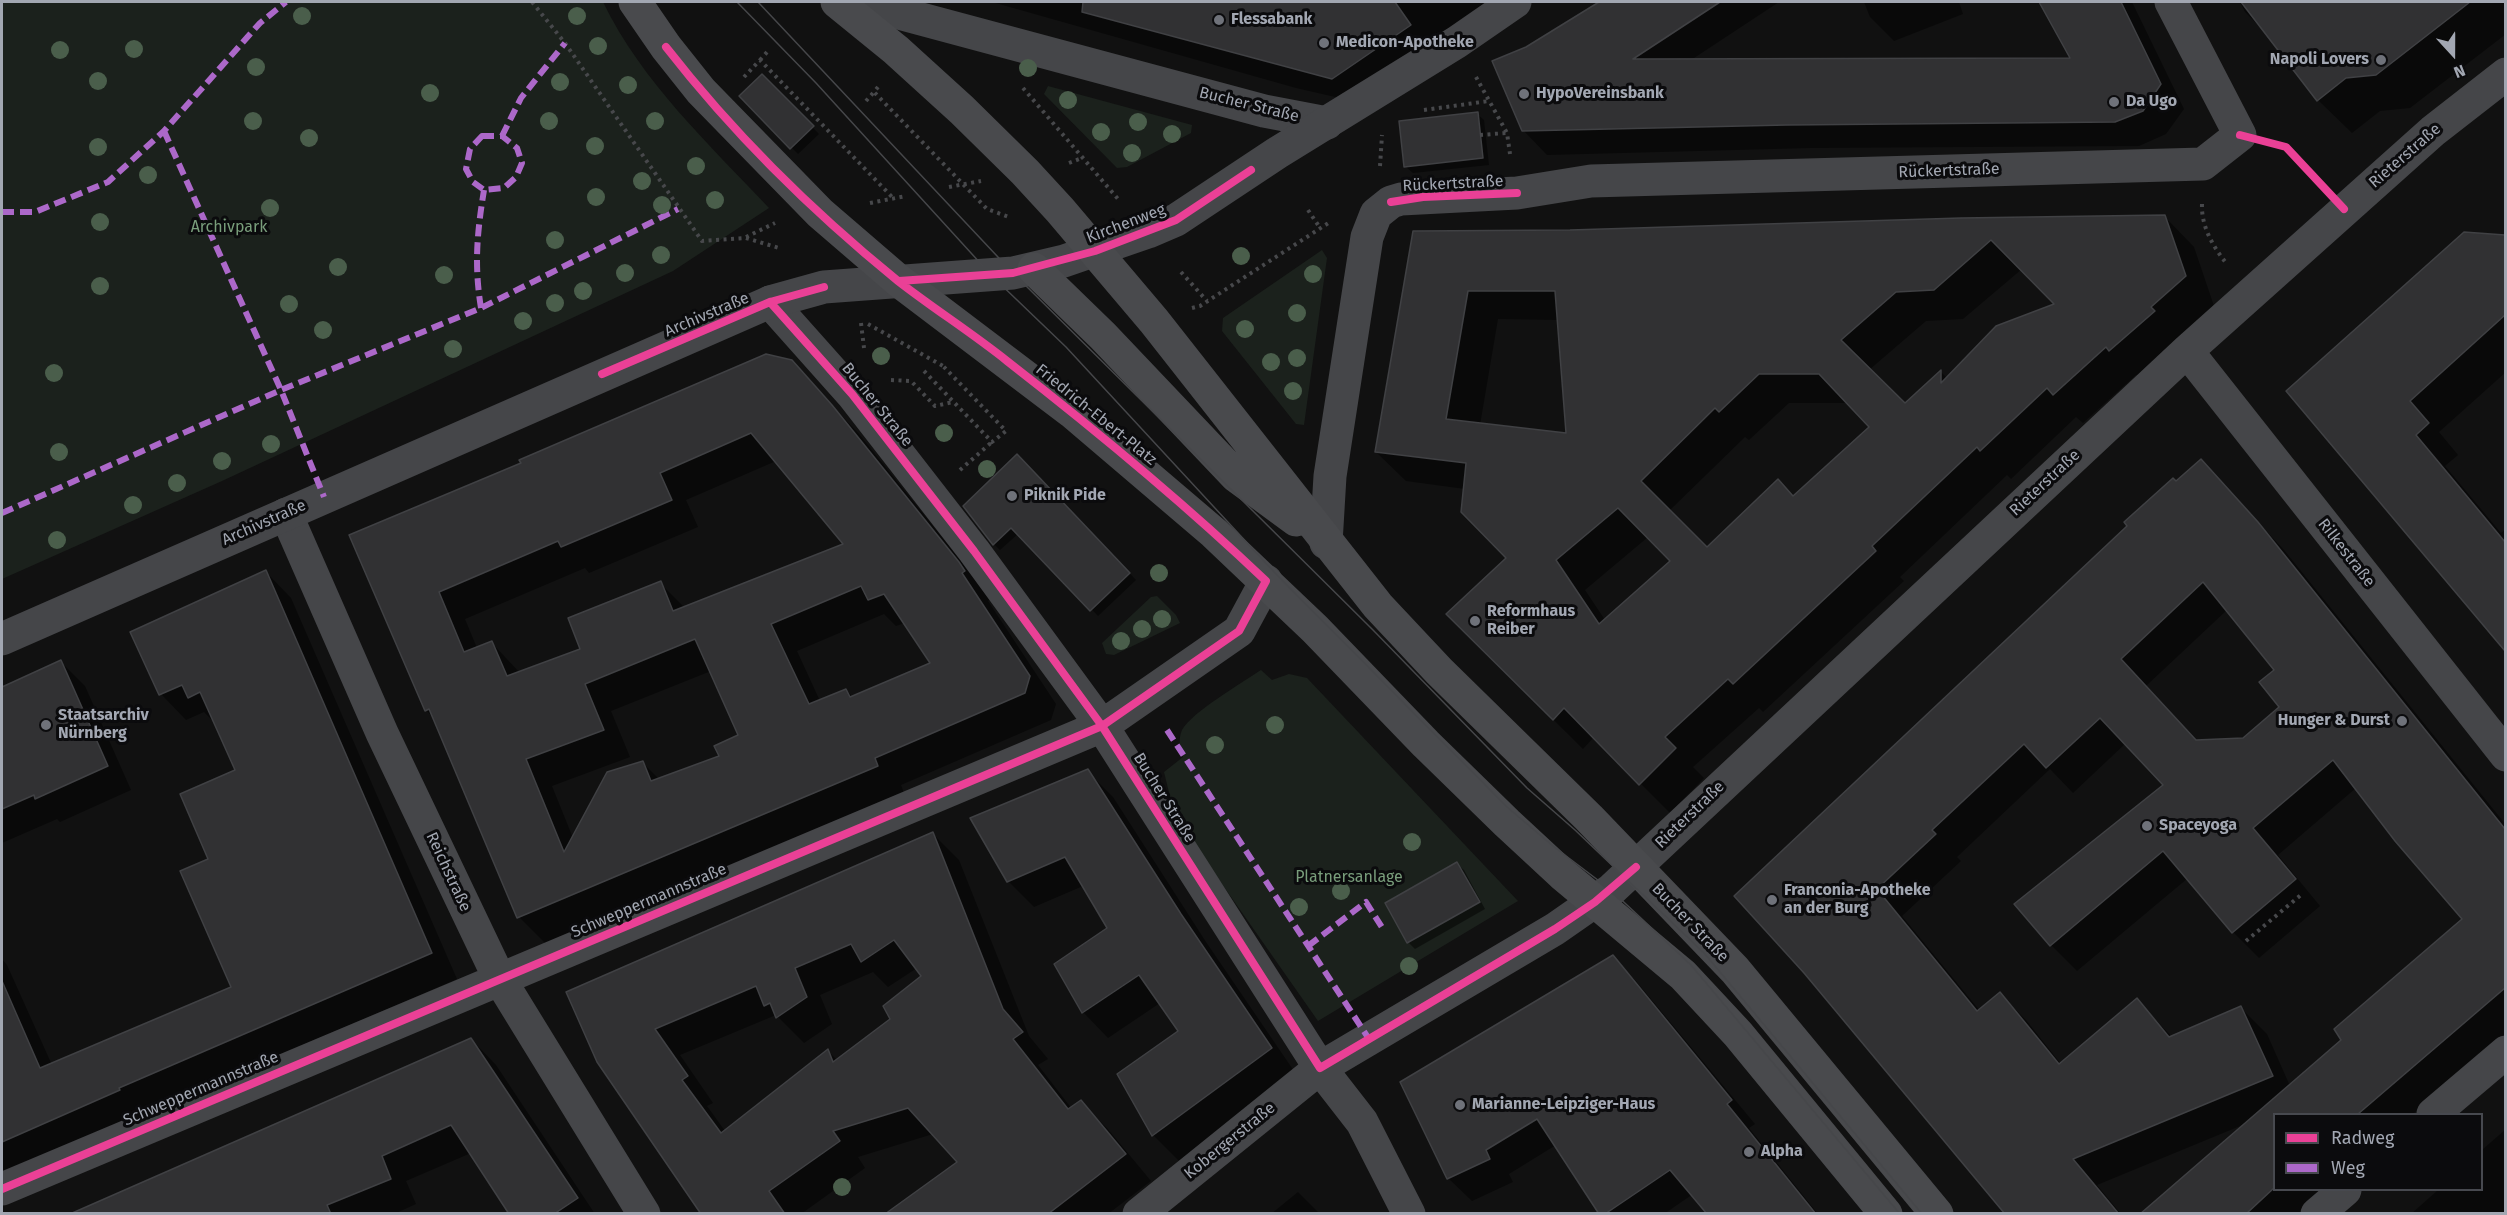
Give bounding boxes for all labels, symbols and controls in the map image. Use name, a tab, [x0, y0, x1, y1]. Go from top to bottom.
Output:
place label: Flessabank	[1231, 10, 1312, 30]
marker: Flessabank	[1212, 13, 1226, 27]
north arrow	[2423, 24, 2483, 84]
place label: Medicon-Apotheke	[1336, 33, 1474, 53]
marker: Medicon-Apotheke	[1317, 36, 1331, 50]
place label: Napoli Lovers	[2270, 50, 2369, 70]
marker: Napoli Lovers	[2374, 53, 2388, 67]
text: N	[2451, 60, 2468, 82]
street label: Bucher Straße	[1197, 83, 1301, 127]
place label: HypoVereinsbank	[1536, 84, 1664, 104]
marker: HypoVereinsbank	[1517, 87, 1531, 101]
place label: Da Ugo	[2126, 92, 2177, 112]
marker: Da Ugo	[2107, 95, 2121, 109]
street label: Rieterstraße	[2365, 120, 2445, 192]
street label: Rückertstraße	[1898, 160, 2000, 182]
street label: Rückertstraße	[1402, 172, 1504, 196]
street label: Kirchenweg	[1084, 200, 1168, 248]
park label: Archivpark	[191, 218, 267, 238]
street label: Archivstraße	[662, 289, 752, 341]
street label: Bucher Straße	[837, 359, 917, 451]
street label: Friedrich-Ebert-Platz	[1032, 360, 1160, 470]
street label: Rieterstraße	[2006, 446, 2084, 520]
place label: Piknik Pide	[1024, 486, 1106, 506]
marker: Piknik Pide	[1005, 489, 1019, 503]
street label: Archivstraße	[219, 496, 309, 550]
street label: Rilkestraße	[2313, 515, 2379, 591]
place label: Reformhaus Reiber	[1487, 602, 1575, 640]
marker: Reformhaus Reiber	[1468, 614, 1482, 628]
place label: Staatsarchiv Nürnberg	[58, 706, 149, 744]
place label: Hunger & Durst	[2278, 711, 2390, 731]
marker: Hunger & Durst	[2395, 714, 2409, 728]
marker: Staatsarchiv Nürnberg	[39, 718, 53, 732]
street label: Bucher Straße	[1129, 750, 1199, 846]
street label: Rieterstraße	[1651, 777, 1729, 853]
place label: Spaceyoga	[2159, 816, 2237, 836]
marker: Spaceyoga	[2140, 819, 2154, 833]
street label: Reichstraße	[421, 829, 475, 915]
street label: Schweppermannstraße	[568, 860, 730, 942]
park label: Platnersanlage	[1295, 868, 1403, 888]
street label: Bucher Straße	[1648, 880, 1732, 966]
place label: Franconia-Apotheke an der Burg	[1784, 881, 1931, 919]
marker: Franconia-Apotheke an der Burg	[1765, 893, 1779, 907]
street label: Schweppermannstraße	[120, 1048, 282, 1130]
place label: Marianne-Leipziger-Haus	[1472, 1095, 1655, 1115]
marker: Marianne-Leipziger-Haus	[1453, 1098, 1467, 1112]
street label: Kobergerstraße	[1181, 1099, 1279, 1183]
legend	[2273, 1113, 2483, 1191]
text: Radweg	[2331, 1127, 2394, 1149]
place label: Alpha	[1761, 1142, 1803, 1162]
marker: Alpha	[1742, 1145, 1756, 1159]
text: Weg	[2331, 1157, 2365, 1179]

